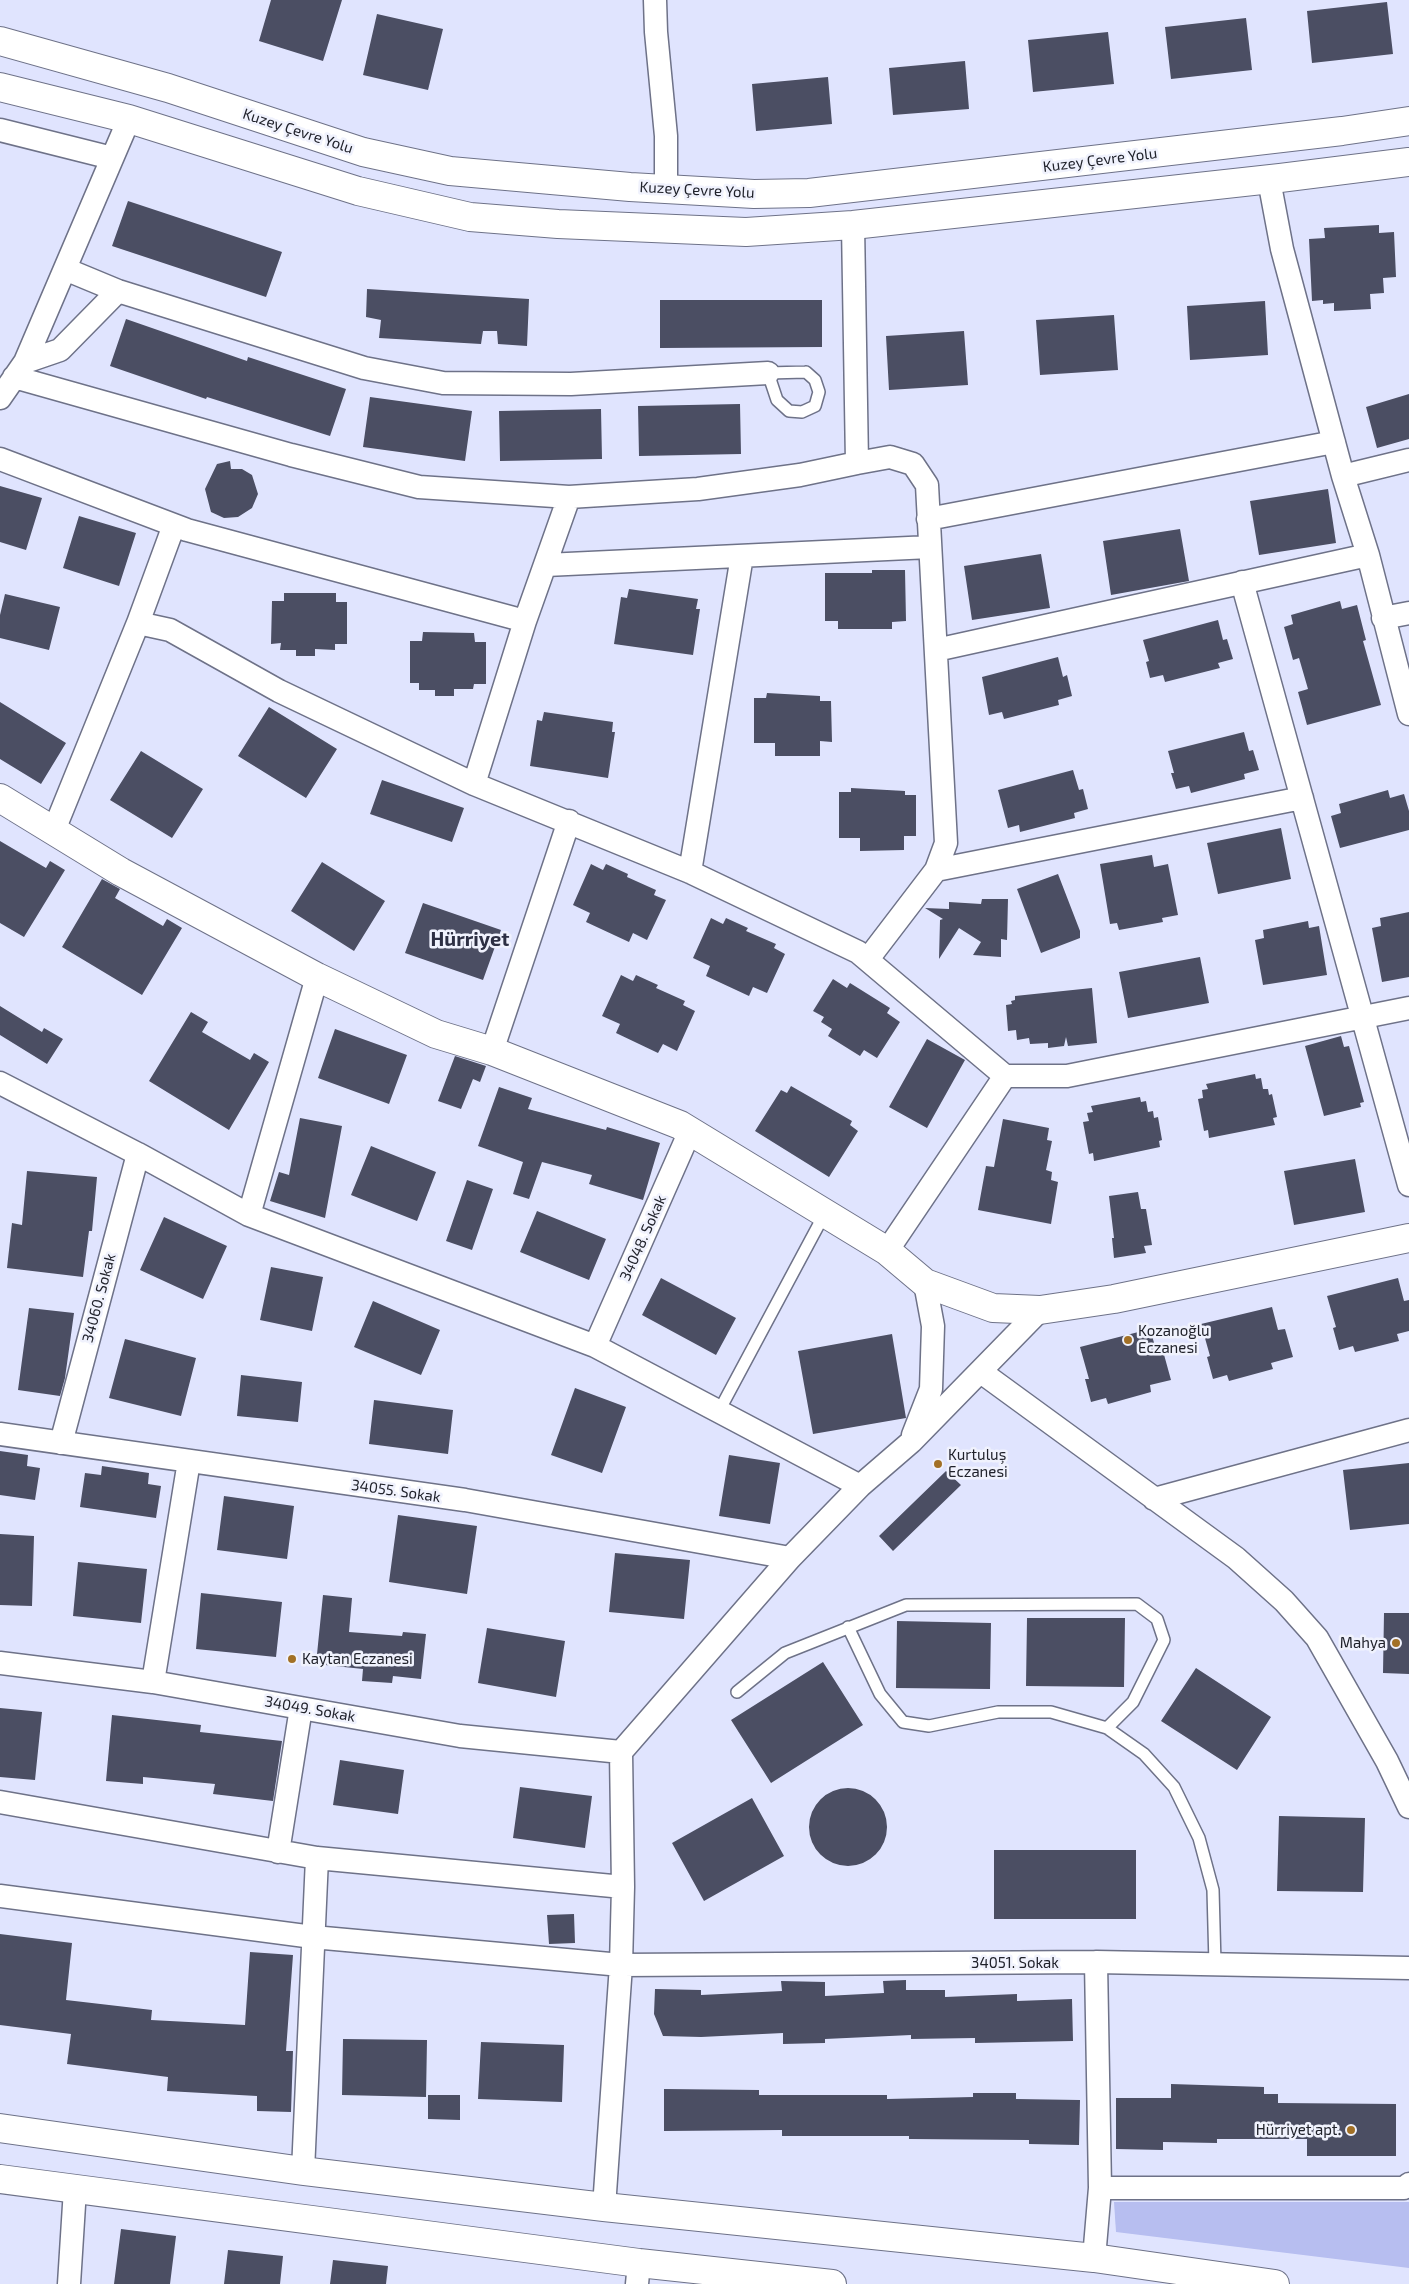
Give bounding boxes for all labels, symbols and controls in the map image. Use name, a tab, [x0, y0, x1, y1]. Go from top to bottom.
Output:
street label: Kuzey Çevre Yolu	[240, 105, 356, 157]
street label: Kuzey Çevre Yolu	[1042, 144, 1158, 176]
street label: Kuzey Çevre Yolu	[639, 178, 755, 202]
district label: Hürriyet	[431, 927, 509, 951]
street label: 34048. Sokak	[616, 1192, 670, 1284]
street label: 34060. Sokak	[78, 1252, 120, 1344]
place label: Kozanoğlu Eczanesi	[1138, 1322, 1210, 1357]
marker: Kozanoğlu Eczanesi	[1122, 1334, 1134, 1346]
place label: Kurtuluş Eczanesi	[948, 1446, 1008, 1481]
marker: Kurtuluş Eczanesi	[932, 1458, 944, 1470]
street label: 34055. Sokak	[350, 1476, 442, 1506]
place label: Mahya	[1340, 1634, 1386, 1652]
marker: Mahya	[1390, 1637, 1402, 1649]
place label: Kaytan Eczanesi	[302, 1650, 413, 1668]
marker: Kaytan Eczanesi	[286, 1653, 298, 1665]
street label: 34049. Sokak	[263, 1692, 357, 1726]
street label: 34051. Sokak	[971, 1954, 1059, 1972]
place label: Hürriyet apt.	[1256, 2121, 1341, 2139]
marker: Hürriyet apt.	[1345, 2124, 1357, 2136]

